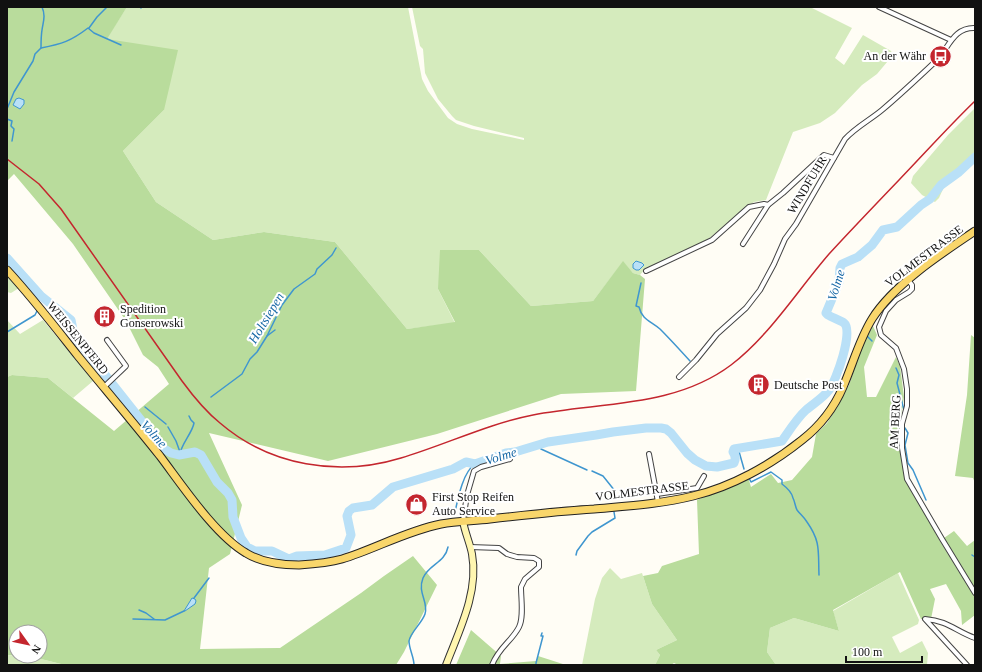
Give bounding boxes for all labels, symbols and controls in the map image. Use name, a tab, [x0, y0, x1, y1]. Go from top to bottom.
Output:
bus stop icon: An der Währ	[928, 43, 954, 69]
place label: An der Währ	[864, 49, 926, 63]
street label: WINDFUHR	[784, 154, 830, 216]
street label: VOLMESTRASSE	[882, 222, 966, 290]
water label: Volme	[824, 267, 848, 302]
water label: Holtsiepen	[245, 290, 287, 347]
street label: WEISSENPFERD	[44, 299, 112, 377]
place label: Spedition Gonserowski	[120, 302, 184, 330]
building icon: Spedition Gonserowski	[92, 303, 118, 329]
building icon: Deutsche Post	[746, 372, 772, 398]
place label: Deutsche Post	[774, 378, 843, 392]
street label: AM BERG	[887, 394, 903, 450]
water label: Volme	[138, 417, 170, 451]
water label: Volme	[484, 444, 519, 468]
street label: VOLMESTRASSE	[594, 478, 690, 504]
place label: First Stop Reifen Auto Service	[432, 490, 514, 518]
shop icon: First Stop Reifen Auto Service	[404, 491, 430, 517]
north arrow	[8, 624, 48, 664]
scale bar	[846, 638, 922, 664]
text: N	[29, 643, 44, 656]
text: 100 m	[852, 645, 883, 659]

